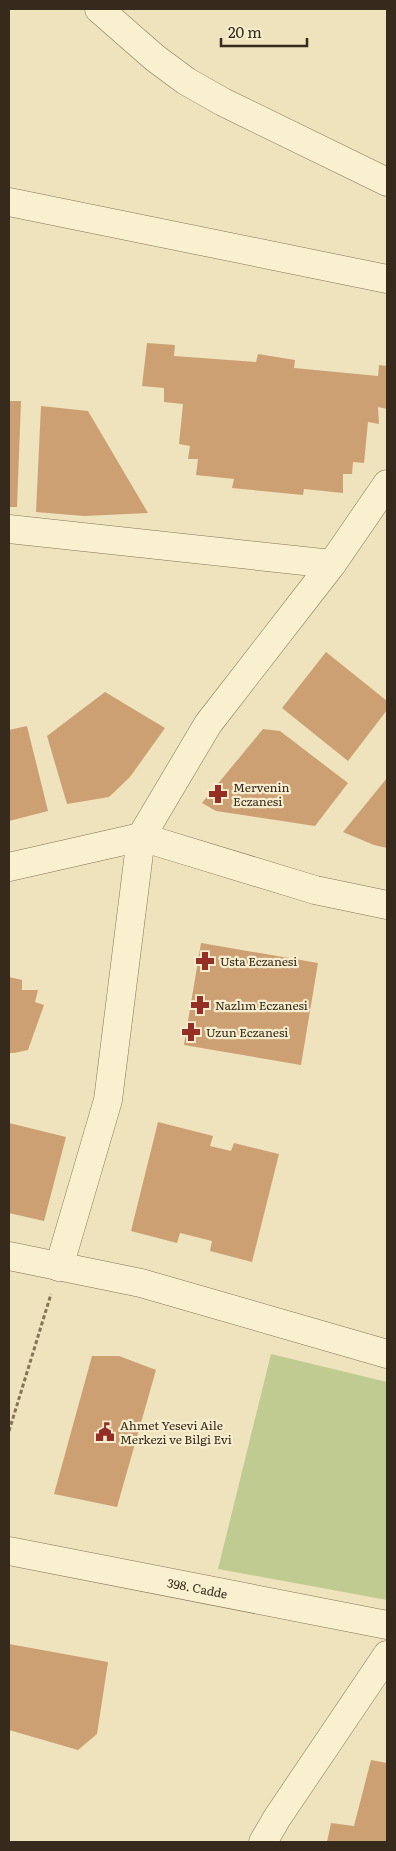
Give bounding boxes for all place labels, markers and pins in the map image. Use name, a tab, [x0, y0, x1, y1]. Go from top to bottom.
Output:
place label: Mervenin Eczanesi	[233, 778, 289, 810]
pharmacy icon: Mervenin Eczanesi	[207, 783, 229, 805]
pharmacy icon: Usta Eczanesi	[194, 950, 216, 972]
place label: Usta Eczanesi	[220, 952, 297, 970]
pharmacy icon: Nazlım Eczanesi	[189, 994, 211, 1016]
place label: Nazlım Eczanesi	[215, 996, 308, 1014]
pharmacy icon: Uzun Eczanesi	[180, 1021, 202, 1043]
place label: Uzun Eczanesi	[206, 1023, 288, 1041]
place label: Ahmet Yesevi Aile Merkezi ve Bilgi Evi	[120, 1416, 232, 1448]
public building icon: Ahmet Yesevi Aile Merkezi ve Bilgi Evi	[94, 1421, 116, 1443]

